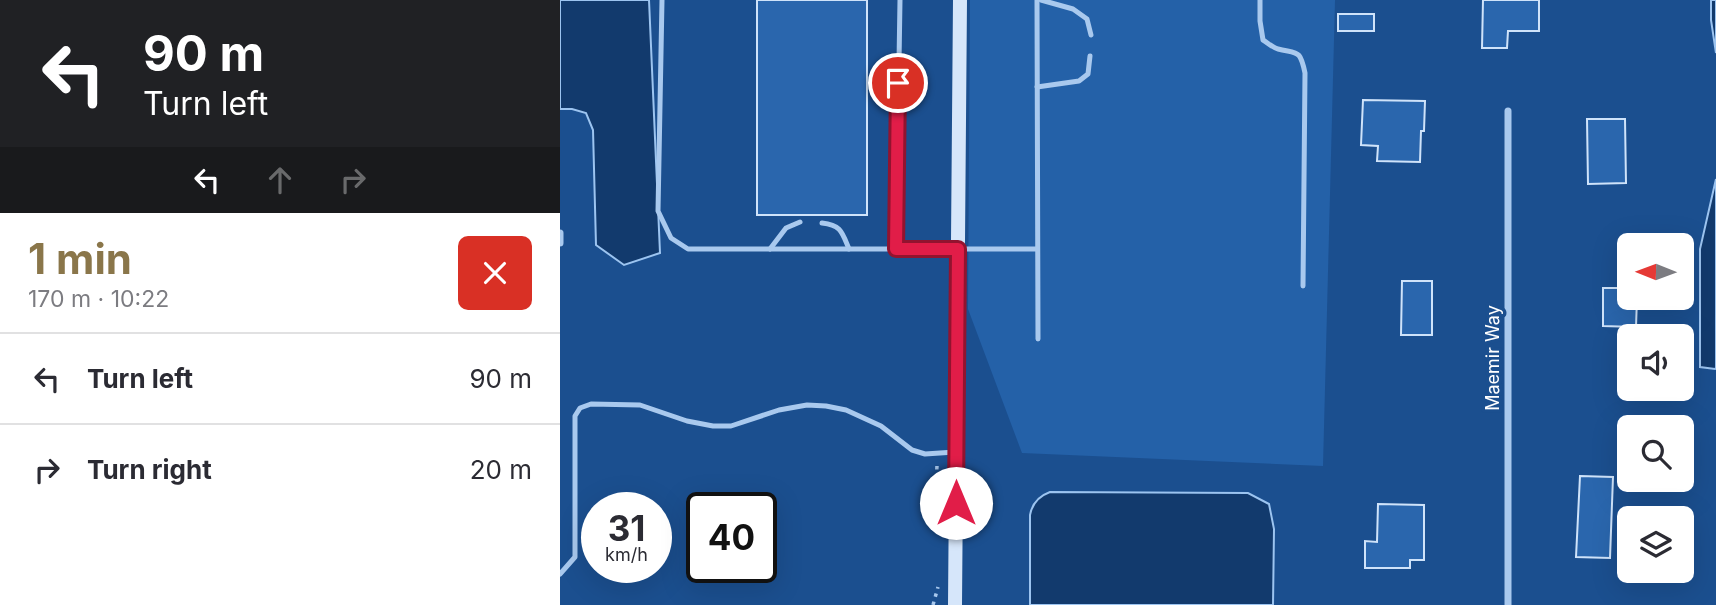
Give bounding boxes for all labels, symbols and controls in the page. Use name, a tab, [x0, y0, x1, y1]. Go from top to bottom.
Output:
text: 90 m	[143, 24, 264, 83]
icon: left	[28, 28, 119, 119]
pin	[868, 53, 928, 113]
icon: arrive	[879, 64, 917, 102]
text: Turn left	[143, 84, 268, 123]
icon: left	[188, 161, 226, 199]
icon: ahead	[261, 161, 299, 199]
icon: right	[334, 161, 372, 199]
text: 1 min	[28, 233, 132, 284]
north arrow	[1617, 233, 1694, 310]
map controls	[1617, 233, 1694, 583]
button: close	[458, 236, 532, 310]
text: 170 m · 10:22	[28, 285, 169, 313]
street label: Maemir Way	[1482, 305, 1503, 411]
button: sound	[1617, 324, 1694, 401]
icon: left	[28, 360, 66, 398]
text: Turn left	[87, 363, 193, 394]
text: 90 m	[469, 363, 532, 394]
button: search	[1617, 415, 1694, 492]
icon: right	[28, 451, 66, 489]
text: Turn right	[87, 454, 212, 485]
text: 20 m	[470, 454, 532, 485]
position arrow	[919, 466, 993, 540]
speed limit sign: 40	[686, 492, 777, 583]
button: layers	[1617, 506, 1694, 583]
text: 31	[608, 507, 645, 549]
text: km/h	[605, 544, 648, 565]

